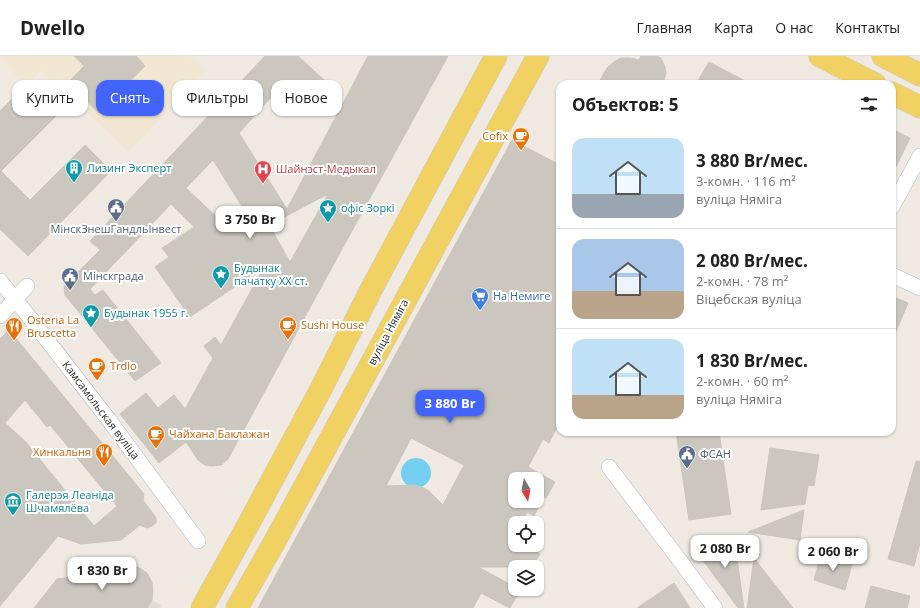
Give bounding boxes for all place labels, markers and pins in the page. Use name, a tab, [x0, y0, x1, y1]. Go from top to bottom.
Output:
cafe icon: Cofix	[511, 126, 531, 151]
place label: Cofix	[482, 128, 508, 143]
building icon: Лизинг Эксперт	[64, 158, 84, 183]
hospital icon: Шайнэст-Медыкал	[253, 159, 273, 184]
place label: Лизинг Эксперт	[87, 160, 171, 175]
place label: Шайнэст-Медыкал	[276, 161, 376, 176]
public building icon: МінскЗнешГандльІнвест	[106, 197, 126, 222]
place icon: офіс Зоркі	[318, 198, 338, 223]
place label: офіс Зоркі	[341, 200, 395, 215]
pin: 3 750 Br	[209, 206, 291, 240]
place label: МінскЗнешГандльІнвест	[51, 221, 181, 236]
place label: Будынак пачатку XX ст.	[234, 260, 308, 288]
place icon: Будынак пачатку XX ст.	[211, 264, 231, 289]
public building icon: Мінскграда	[60, 266, 80, 291]
place label: Мінскграда	[83, 268, 144, 283]
supermarket icon: На Немиге	[470, 286, 490, 311]
place label: На Немиге	[493, 288, 550, 303]
place icon: Будынак 1955 г.	[81, 303, 101, 328]
place label: Будынак 1955 г.	[104, 305, 188, 320]
place label: Osteria La Bruscetta	[27, 312, 79, 340]
cafe icon: Sushi House	[278, 315, 298, 340]
restaurant icon: Osteria La Bruscetta	[4, 316, 24, 341]
place label: Sushi House	[301, 317, 364, 332]
cafe icon: Trdlo	[87, 356, 107, 381]
place label: Trdlo	[110, 358, 137, 373]
pin: 3 880 Br	[409, 390, 491, 424]
cafe icon: Чайхана Баклажан	[146, 424, 166, 449]
place label: Чайхана Баклажан	[169, 426, 270, 441]
restaurant icon: Хинкальня	[94, 442, 114, 467]
place label: Хинкальня	[33, 444, 91, 459]
public building icon: ФСАН	[677, 444, 697, 469]
place label: ФСАН	[700, 446, 731, 461]
place label: Галерэя Леаніда Шчамялёва	[26, 487, 114, 515]
museum icon: Галерэя Леаніда Шчамялёва	[3, 491, 23, 516]
pin: 2 080 Br	[684, 535, 766, 569]
pin: 2 060 Br	[792, 538, 874, 572]
pin: 1 830 Br	[61, 557, 143, 591]

